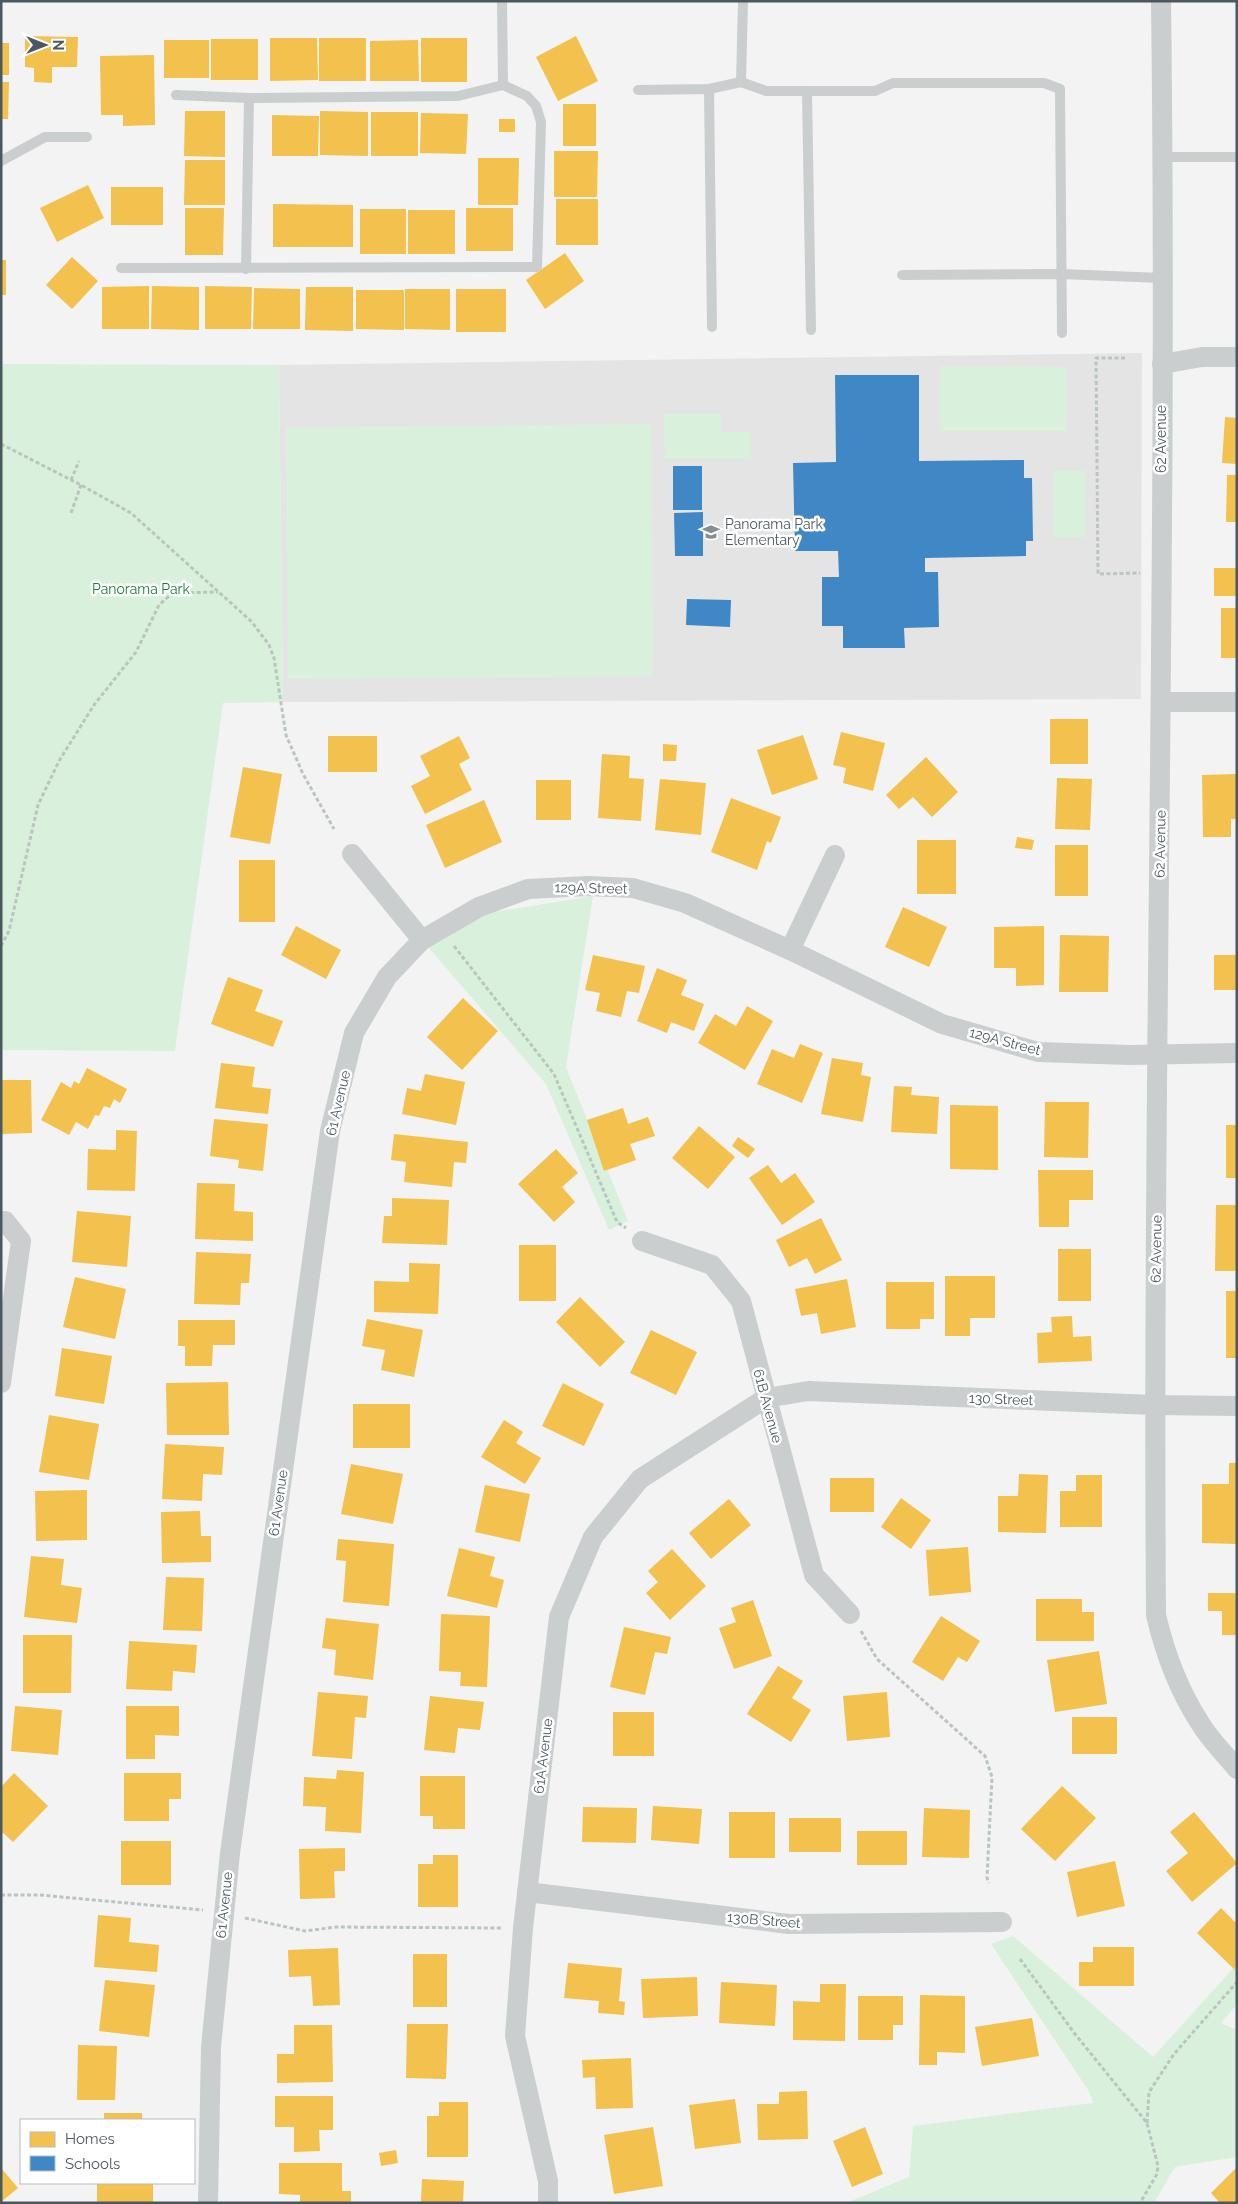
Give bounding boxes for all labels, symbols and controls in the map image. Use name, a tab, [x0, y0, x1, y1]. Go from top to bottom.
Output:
north arrow	[20, 20, 70, 70]
text: N	[50, 40, 66, 50]
street label: 62 Avenue	[1153, 405, 1169, 473]
place label: Panorama Park Elementary	[725, 516, 824, 548]
school or university icon: Panorama Park Elementary	[701, 522, 721, 542]
park label: Panorama Park	[92, 581, 191, 597]
street label: 62 Avenue	[1151, 810, 1169, 878]
street label: 129A Street	[554, 879, 628, 897]
street label: 129A Street	[968, 1024, 1043, 1058]
street label: 61 Avenue	[323, 1069, 353, 1137]
street label: 62 Avenue	[1147, 1215, 1165, 1283]
street label: 61B Avenue	[750, 1367, 786, 1445]
street label: 130 Street	[969, 1390, 1034, 1408]
street label: 61 Avenue	[265, 1469, 291, 1537]
street label: 61A Avenue	[530, 1717, 556, 1795]
street label: 61 Avenue	[213, 1871, 235, 1939]
street label: 130B Street	[727, 1909, 802, 1931]
legend	[20, 2119, 195, 2184]
text: Homes	[65, 2130, 115, 2148]
text: Schools	[65, 2155, 120, 2173]

